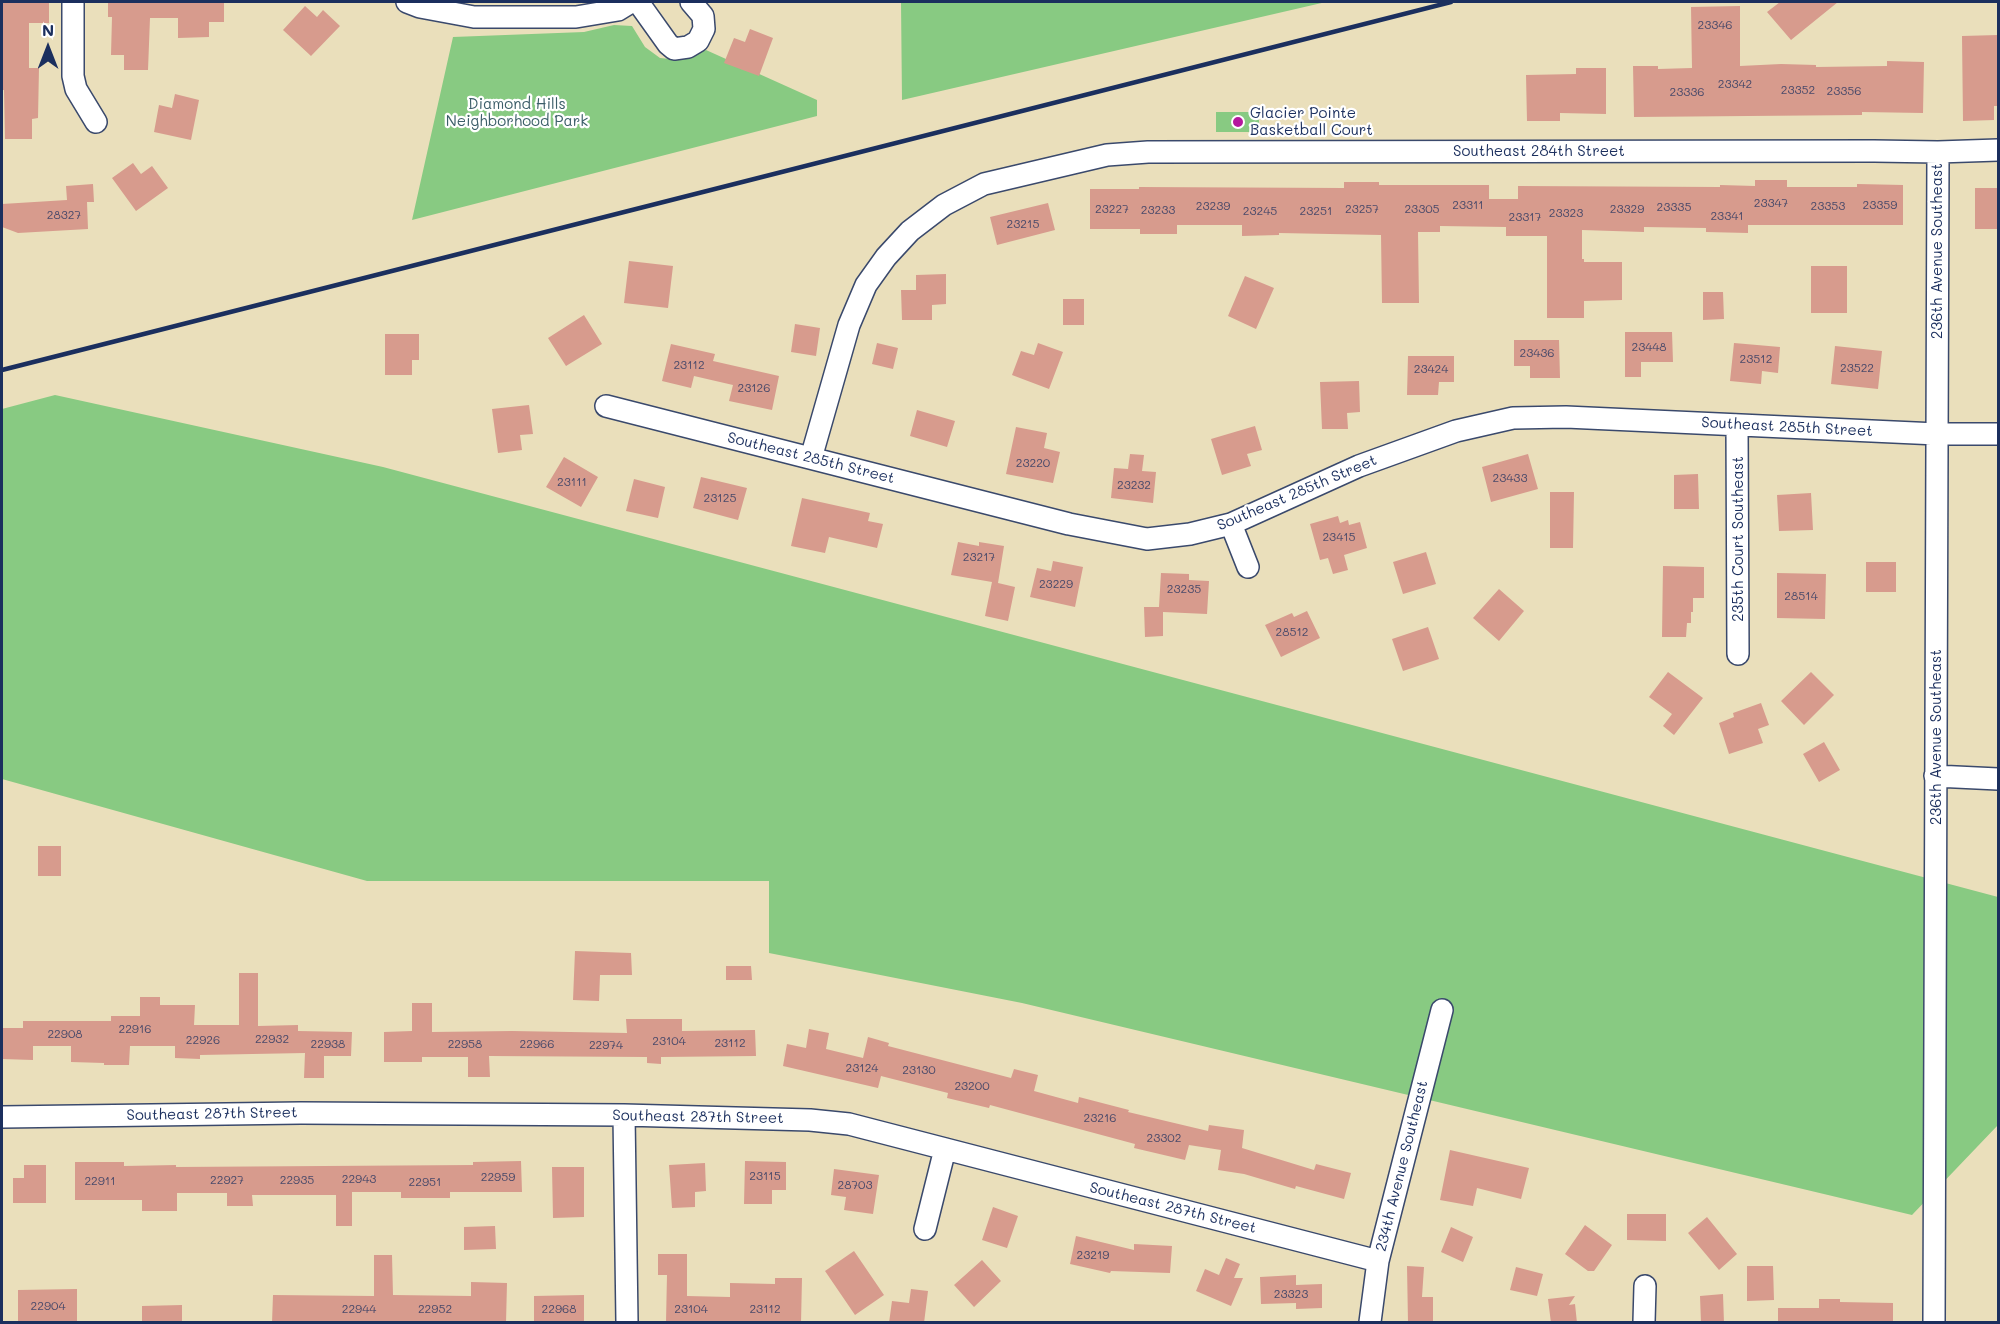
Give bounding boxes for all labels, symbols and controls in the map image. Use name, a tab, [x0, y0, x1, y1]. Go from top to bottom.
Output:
north arrow	[18, 18, 78, 78]
house number: 23346	[1697, 18, 1733, 32]
text: N	[42, 19, 54, 40]
house number: 23342	[1718, 77, 1752, 91]
house number: 23352	[1781, 83, 1815, 97]
house number: 23356	[1827, 84, 1861, 98]
house number: 23336	[1669, 85, 1705, 99]
park label: Diamond Hills Neighborhood Park	[446, 95, 588, 130]
place label: Glacier Pointe Basketball Court	[1250, 104, 1373, 139]
marker: Glacier Pointe Basketball Court	[1231, 115, 1245, 129]
street label: Southeast 284th Street	[1453, 142, 1625, 160]
street label: 236th Avenue Southeast	[1928, 163, 1946, 339]
house number: 23347	[1754, 196, 1788, 210]
house number: 23311	[1452, 198, 1484, 212]
house number: 23359	[1863, 198, 1897, 212]
house number: 23239	[1196, 199, 1230, 213]
house number: 23353	[1811, 199, 1845, 213]
house number: 23335	[1657, 200, 1691, 214]
house number: 23227	[1095, 202, 1129, 216]
house number: 23257	[1345, 202, 1379, 216]
house number: 23305	[1404, 202, 1440, 216]
house number: 23329	[1610, 202, 1644, 216]
house number: 23233	[1141, 203, 1175, 217]
house number: 23245	[1243, 204, 1277, 218]
house number: 23251	[1300, 204, 1332, 218]
house number: 23323	[1549, 206, 1583, 220]
house number: 28327	[47, 208, 81, 222]
house number: 23341	[1710, 209, 1744, 223]
house number: 23317	[1509, 210, 1541, 224]
house number: 23215	[1007, 217, 1039, 231]
house number: 23448	[1631, 340, 1667, 354]
house number: 23436	[1519, 346, 1555, 360]
house number: 23512	[1740, 352, 1772, 366]
house number: 23112	[673, 358, 705, 372]
house number: 23522	[1840, 361, 1874, 375]
house number: 23424	[1414, 362, 1448, 376]
house number: 23126	[737, 381, 771, 395]
street label: Southeast 285th Street	[1701, 414, 1873, 440]
street label: Southeast 285th Street	[726, 428, 896, 488]
street label: Southeast 285th Street	[1214, 451, 1380, 535]
house number: 23220	[1016, 456, 1050, 470]
street label: 235th Court Southeast	[1729, 456, 1747, 622]
house number: 23433	[1493, 471, 1527, 485]
house number: 23111	[557, 475, 587, 489]
house number: 23232	[1117, 478, 1151, 492]
house number: 23125	[704, 491, 736, 505]
house number: 23415	[1322, 530, 1356, 544]
house number: 23217	[963, 550, 995, 564]
house number: 23229	[1039, 577, 1073, 591]
house number: 23235	[1167, 582, 1201, 596]
house number: 28514	[1784, 589, 1818, 603]
house number: 28512	[1276, 625, 1308, 639]
street label: 236th Avenue Southeast	[1927, 649, 1945, 825]
house number: 22916	[118, 1022, 152, 1036]
house number: 22908	[47, 1027, 83, 1041]
house number: 22932	[255, 1032, 289, 1046]
house number: 22926	[186, 1033, 220, 1047]
house number: 23104	[652, 1034, 686, 1048]
house number: 23112	[714, 1036, 746, 1050]
house number: 22938	[311, 1037, 345, 1051]
house number: 22958	[448, 1037, 482, 1051]
house number: 22966	[520, 1037, 554, 1051]
house number: 22974	[589, 1038, 623, 1052]
house number: 23124	[846, 1061, 878, 1075]
house number: 23130	[902, 1063, 936, 1077]
house number: 23200	[954, 1079, 990, 1093]
street label: 234th Avenue Southeast	[1372, 1079, 1432, 1253]
street label: Southeast 287th Street	[126, 1104, 298, 1124]
street label: Southeast 287th Street	[612, 1107, 784, 1127]
house number: 23216	[1083, 1111, 1117, 1125]
house number: 23302	[1147, 1131, 1181, 1145]
house number: 23115	[749, 1169, 781, 1183]
house number: 22959	[481, 1170, 515, 1184]
house number: 22943	[342, 1172, 376, 1186]
house number: 22927	[210, 1173, 244, 1187]
house number: 22935	[280, 1173, 314, 1187]
house number: 22911	[84, 1174, 116, 1188]
house number: 22951	[409, 1175, 441, 1189]
house number: 28703	[837, 1178, 873, 1192]
street label: Southeast 287th Street	[1088, 1179, 1258, 1237]
house number: 23219	[1077, 1248, 1109, 1262]
house number: 23323	[1274, 1287, 1308, 1301]
house number: 22904	[31, 1299, 65, 1313]
house number: 22944	[342, 1302, 376, 1316]
house number: 22952	[418, 1302, 452, 1316]
house number: 22968	[542, 1302, 576, 1316]
house number: 23104	[674, 1302, 708, 1316]
house number: 23112	[749, 1302, 781, 1316]

